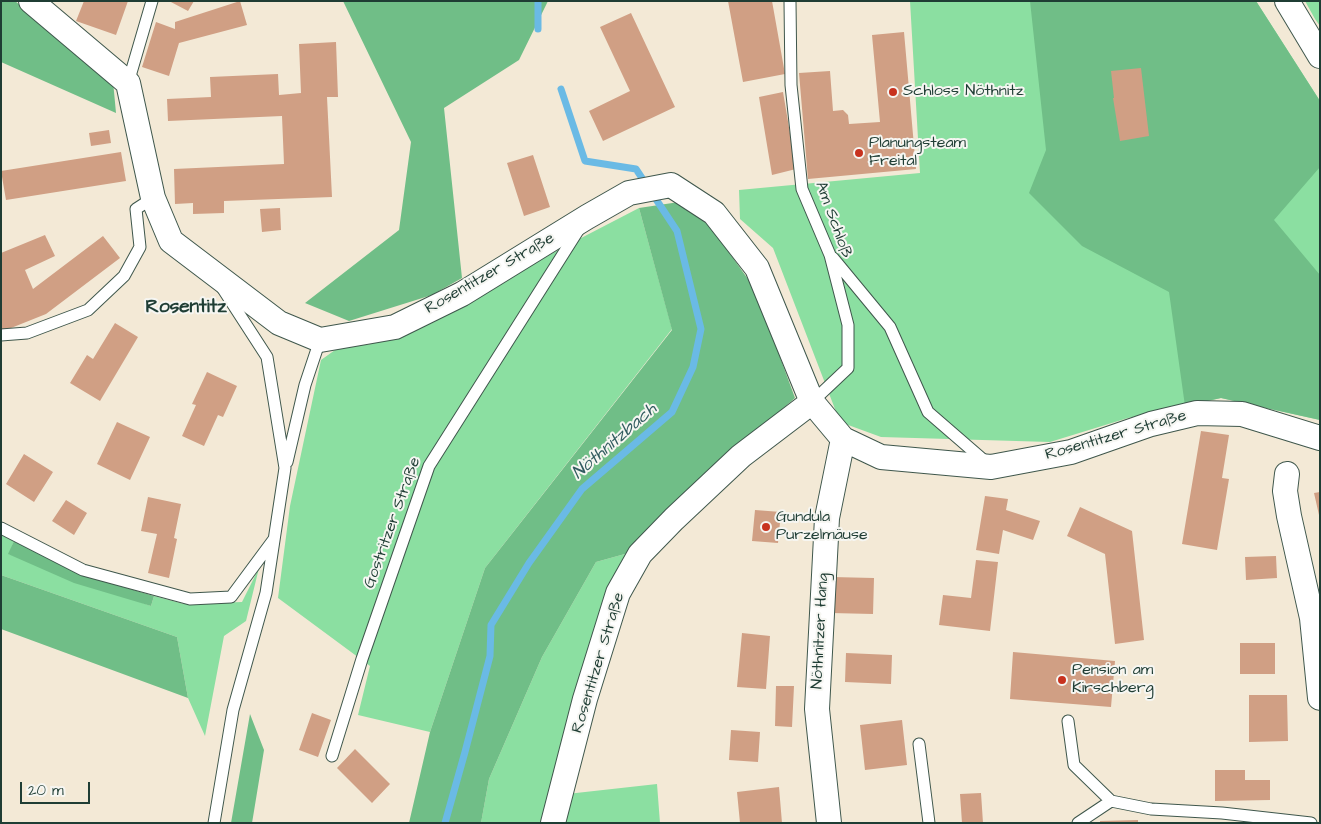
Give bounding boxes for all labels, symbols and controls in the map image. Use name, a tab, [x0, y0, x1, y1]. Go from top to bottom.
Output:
place label: Schloss Nöthnitz	[903, 82, 1024, 102]
marker: Schloss Nöthnitz	[887, 86, 899, 98]
place label: Planungsteam Freital	[869, 134, 966, 172]
marker: Planungsteam Freital	[853, 147, 865, 159]
street label: Am Schloß	[810, 179, 856, 261]
street label: Rosentitzer Straße	[422, 229, 558, 319]
district label: Rosentitz	[145, 297, 227, 319]
water label: Nöthnitzbach	[568, 399, 662, 485]
street label: Rosentitzer Straße	[1043, 407, 1189, 465]
street label: Gostritzer Straße	[360, 455, 426, 591]
place label: Gundula Purzelmäuse	[776, 508, 868, 546]
marker: Gundula Purzelmäuse	[760, 521, 772, 533]
street label: Nöthnitzer Hang	[808, 572, 834, 690]
street label: Rosentitzer Straße	[568, 590, 630, 736]
place label: Pension am Kirschberg	[1072, 661, 1154, 699]
marker: Pension am Kirschberg	[1056, 674, 1068, 686]
scale bar	[22, 772, 92, 804]
text: 20 m	[28, 780, 64, 801]

